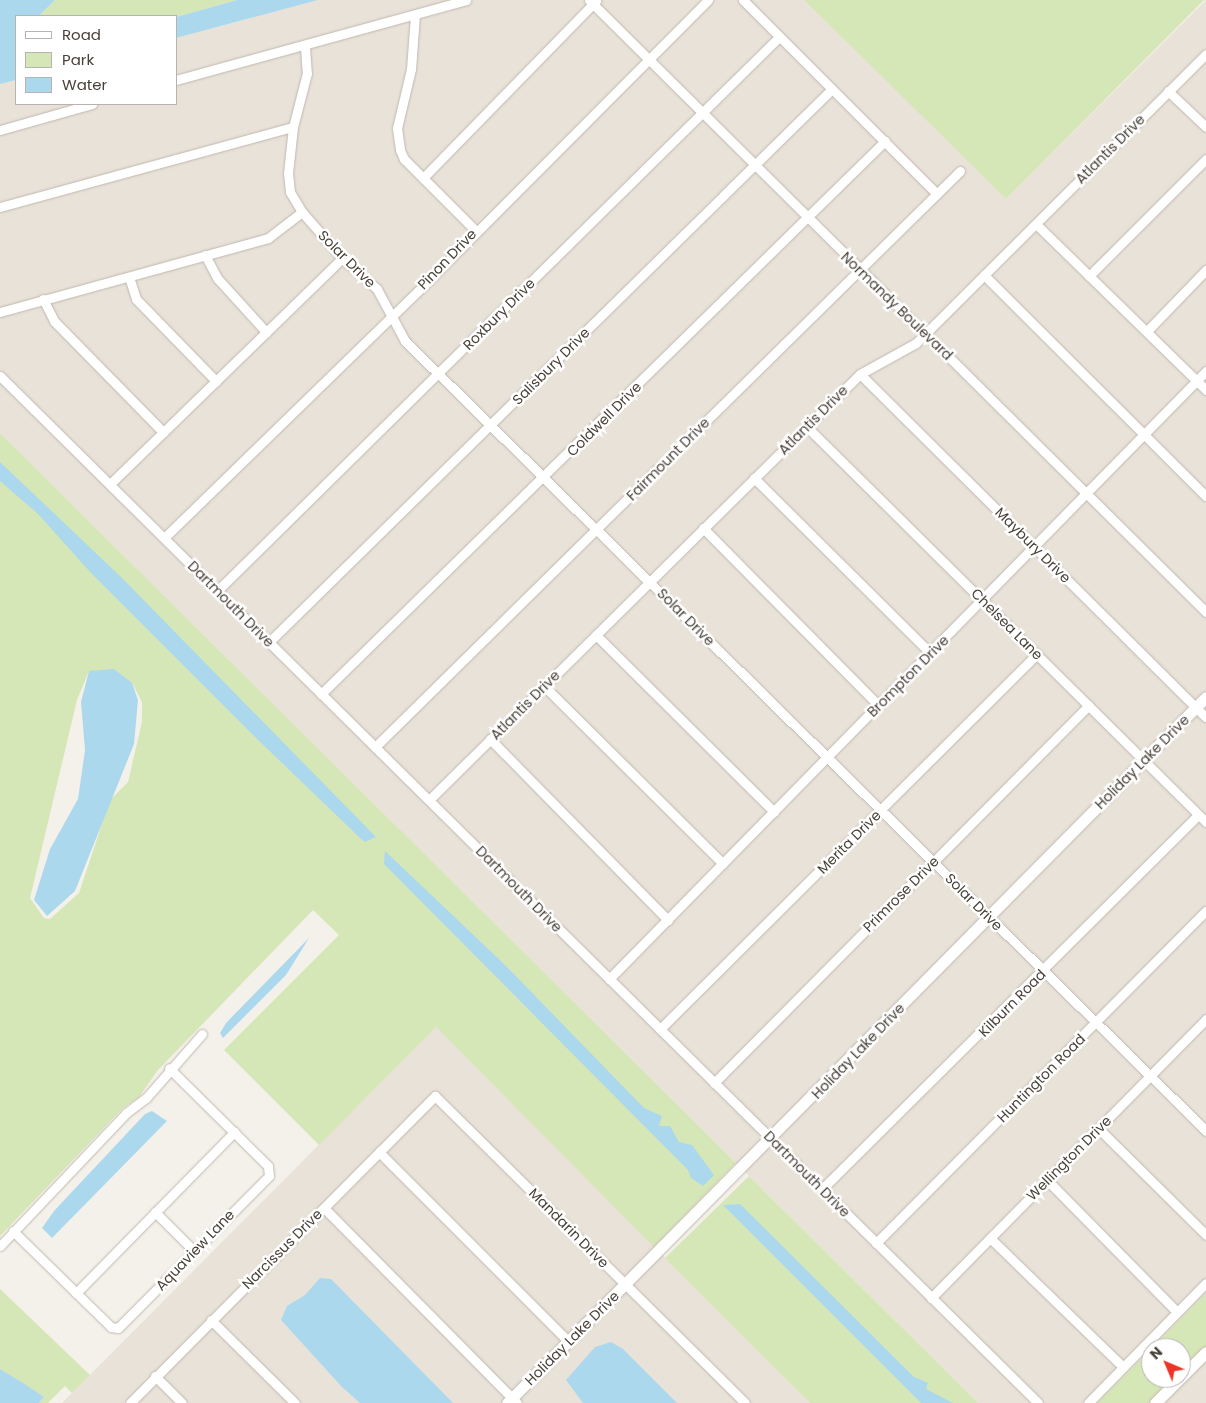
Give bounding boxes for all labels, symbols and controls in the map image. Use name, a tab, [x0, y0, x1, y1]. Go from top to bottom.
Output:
legend	[15, 15, 178, 105]
text: Road	[62, 24, 101, 45]
text: Park	[62, 49, 94, 70]
text: Water	[62, 74, 107, 95]
street label: Atlantis Drive	[1072, 111, 1148, 187]
street label: Pinon Drive	[414, 225, 480, 293]
street label: Solar Drive	[315, 227, 379, 291]
street label: Normandy Boulevard	[838, 248, 956, 364]
street label: Roxbury Drive	[460, 275, 538, 353]
street label: Salisbury Drive	[509, 324, 593, 408]
street label: Coldwell Drive	[563, 378, 645, 460]
street label: Atlantis Drive	[775, 382, 851, 458]
street label: Fairmount Drive	[623, 414, 713, 504]
street label: Maybury Drive	[992, 504, 1074, 586]
street label: Dartmouth Drive	[184, 557, 278, 651]
street label: Solar Drive	[654, 585, 718, 649]
street label: Chelsea Lane	[968, 585, 1046, 663]
street label: Brompton Drive	[864, 632, 952, 720]
street label: Atlantis Drive	[487, 667, 563, 743]
street label: Holiday Lake Drive	[1091, 711, 1193, 813]
street label: Merita Drive	[814, 807, 884, 877]
street label: Dartmouth Drive	[472, 842, 566, 936]
street label: Primrose Drive	[860, 853, 942, 935]
street label: Solar Drive	[942, 870, 1006, 934]
street label: Kilburn Road	[975, 966, 1049, 1040]
street label: Holiday Lake Drive	[808, 1000, 908, 1102]
street label: Huntington Road	[993, 1030, 1089, 1126]
street label: Wellington Drive	[1023, 1112, 1115, 1204]
street label: Dartmouth Drive	[760, 1127, 854, 1221]
street label: Mandarin Drive	[526, 1185, 612, 1271]
street label: Aquaview Lane	[152, 1206, 238, 1294]
street label: Narcissus Drive	[239, 1206, 325, 1292]
street label: Holiday Lake Drive	[521, 1287, 623, 1389]
north arrow	[1141, 1338, 1191, 1388]
text: N	[1145, 1342, 1167, 1364]

